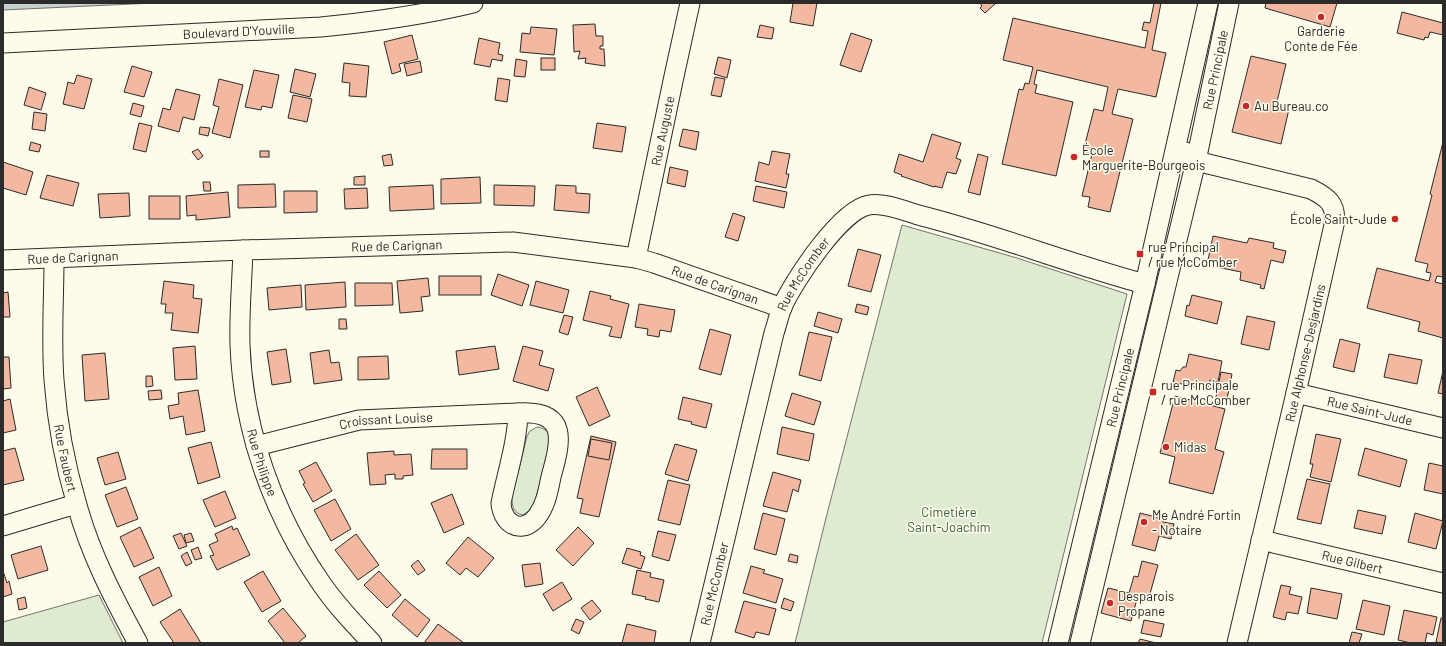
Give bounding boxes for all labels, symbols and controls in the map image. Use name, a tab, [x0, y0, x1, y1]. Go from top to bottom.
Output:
marker: Garderie Conte de Fée	[1316, 12, 1326, 22]
street label: Boulevard D'Youville	[182, 20, 295, 42]
place label: Garderie Conte de Fée	[1284, 23, 1358, 54]
street label: Rue Principale	[1199, 28, 1231, 111]
street label: Rue Auguste	[648, 94, 678, 167]
place label: Au Bureau.co	[1254, 98, 1329, 114]
marker: Au Bureau.co	[1241, 101, 1251, 111]
place label: École Marguerite-Bourgeois	[1082, 142, 1205, 173]
marker: École Marguerite-Bourgeois	[1069, 152, 1079, 162]
place label: École Saint-Jude	[1290, 211, 1387, 227]
marker: École Saint-Jude	[1390, 214, 1400, 224]
street label: Rue McComber	[773, 233, 833, 314]
street label: Rue de Carignan	[351, 236, 443, 255]
place label: rue Principal / rue McComber	[1148, 239, 1238, 270]
street label: Rue de Carignan	[27, 247, 119, 267]
marker: rue Principal / rue McComber	[1135, 249, 1145, 259]
street label: Rue de Carignan	[670, 262, 761, 307]
street label: Rue Alphonse-Desjardins	[1281, 282, 1329, 424]
street label: Rue Principale	[1103, 346, 1137, 429]
place label: rue Principale / rue McComber	[1161, 377, 1251, 408]
marker: rue Principale / rue McComber	[1148, 387, 1158, 397]
street label: Rue Saint-Jude	[1326, 393, 1414, 429]
street label: Croissant Louise	[337, 409, 433, 433]
street label: Rue Faubert	[51, 423, 81, 494]
street label: Rue Philippe	[244, 427, 281, 499]
place label: Midas	[1174, 439, 1207, 455]
marker: Midas	[1161, 442, 1171, 452]
park label: Cimetière Saint-Joachim	[907, 504, 991, 535]
place label: Me André Fortin - Notaire	[1152, 507, 1241, 538]
marker: Me André Fortin - Notaire	[1139, 517, 1149, 527]
street label: Rue McComber	[697, 540, 732, 627]
street label: Rue Gilbert	[1320, 547, 1385, 577]
place label: Desparois Propane	[1118, 588, 1174, 619]
marker: Desparois Propane	[1105, 598, 1115, 608]

